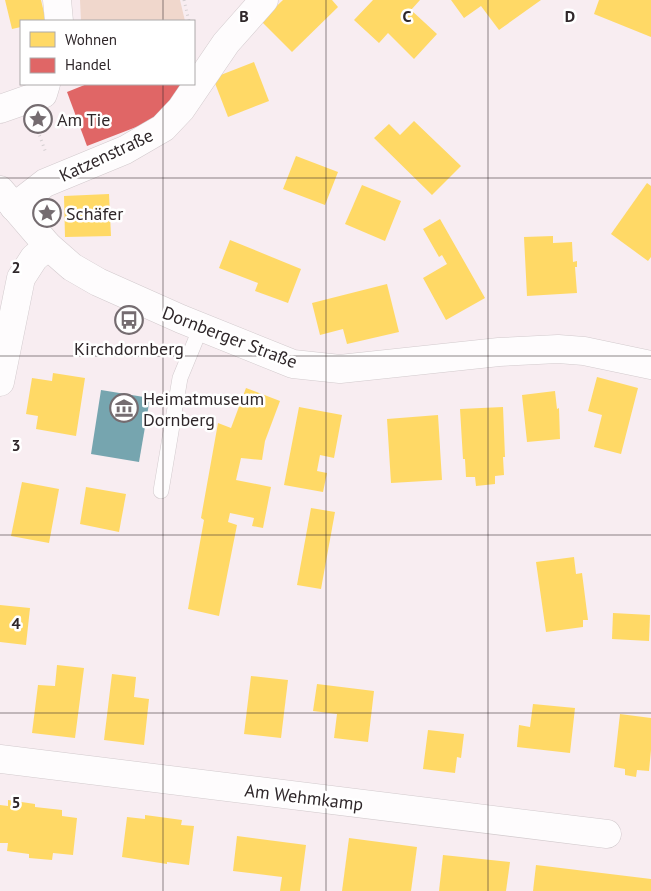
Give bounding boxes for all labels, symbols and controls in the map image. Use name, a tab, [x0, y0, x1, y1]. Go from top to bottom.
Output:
text: B	[239, 6, 249, 26]
text: C	[403, 6, 412, 26]
text: D	[565, 6, 575, 26]
legend	[20, 20, 195, 85]
text: Wohnen	[65, 30, 117, 49]
text: Handel	[65, 55, 111, 74]
place icon: Am Tie	[23, 104, 53, 134]
place label: Am Tie	[57, 108, 110, 131]
street label: Katzenstraße	[55, 123, 157, 187]
place icon: Schäfer	[32, 198, 62, 228]
place label: Schäfer	[66, 202, 123, 225]
text: 2	[11, 257, 21, 277]
street label: Dornberger Straße	[159, 301, 301, 373]
bus stop icon: Kirchdornberg	[114, 305, 144, 335]
place label: Kirchdornberg	[74, 337, 184, 360]
place label: Heimatmuseum Dornberg	[143, 387, 264, 431]
museum icon: Heimatmuseum Dornberg	[109, 393, 139, 423]
text: 3	[11, 435, 21, 455]
text: 4	[11, 613, 21, 633]
street label: Am Wehmkamp	[243, 778, 365, 816]
text: 5	[11, 792, 21, 812]

